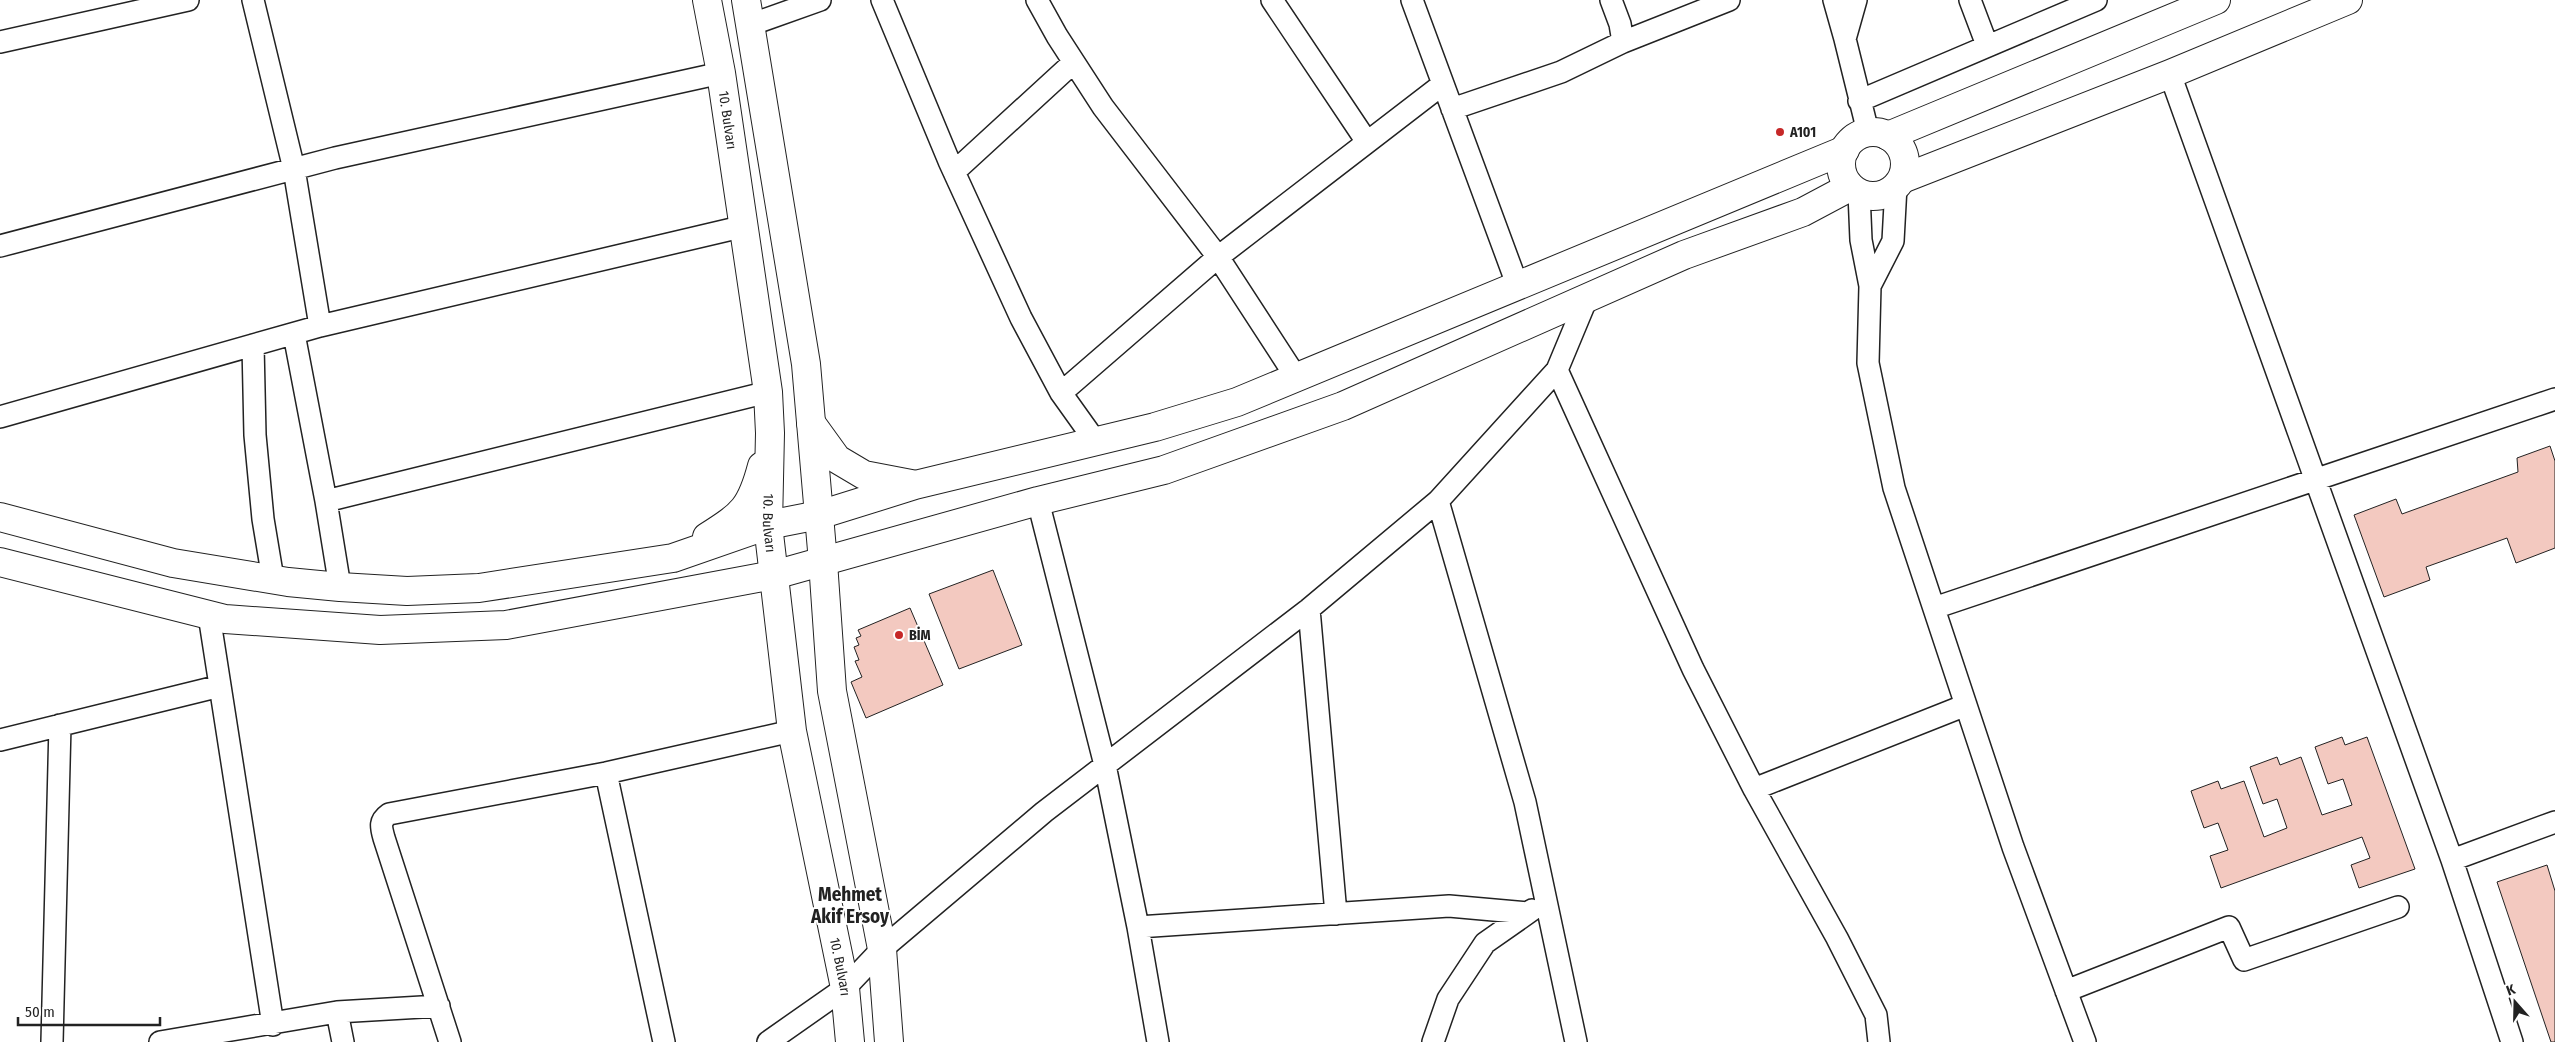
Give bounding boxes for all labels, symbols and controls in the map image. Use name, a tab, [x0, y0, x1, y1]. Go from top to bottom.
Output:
street label: 10. Bulvarı	[715, 90, 741, 151]
place label: A101	[1789, 124, 1816, 141]
marker: A101	[1774, 126, 1786, 138]
street label: 10. Bulvarı	[759, 494, 780, 553]
place label: BİM	[909, 626, 931, 644]
marker: BİM	[893, 629, 905, 641]
district label: Mehmet Akif Ersoy	[810, 883, 890, 928]
street label: 10. Bulvarı	[826, 936, 854, 997]
north arrow	[2490, 977, 2540, 1027]
text: K	[2504, 981, 2518, 1000]
scale bar	[18, 994, 160, 1026]
text: 50 m	[25, 1003, 55, 1021]

